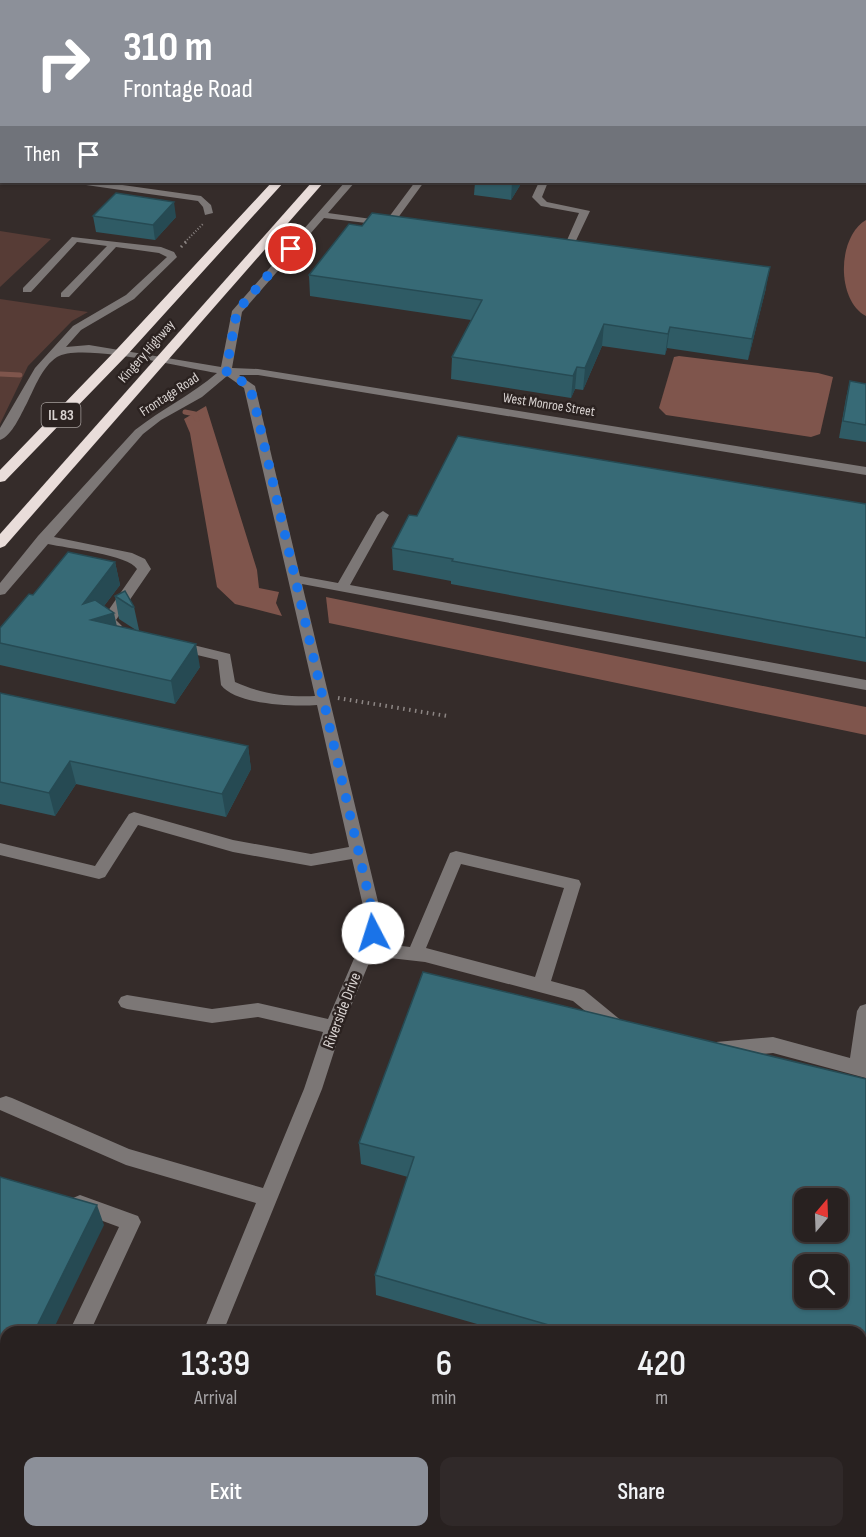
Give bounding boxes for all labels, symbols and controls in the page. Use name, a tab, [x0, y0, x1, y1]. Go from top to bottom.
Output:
text: 310 m	[123, 22, 213, 73]
icon: right	[24, 24, 102, 102]
text: Frontage Road	[123, 73, 253, 105]
icon: arrive	[72, 138, 105, 171]
text: Then	[24, 141, 60, 168]
pin	[265, 223, 316, 274]
icon: arrive	[274, 232, 307, 265]
street label: Kingery Highway	[115, 316, 179, 386]
street label: Frontage Road	[136, 369, 202, 420]
street label: West Monroe Street	[502, 389, 596, 420]
road number: IL 83	[42, 403, 80, 427]
position arrow	[341, 901, 405, 965]
street label: Riverside Drive	[319, 970, 366, 1051]
north arrow	[794, 1188, 848, 1242]
map controls	[794, 1188, 848, 1308]
button: search	[794, 1254, 848, 1308]
text: 13:39	[181, 1343, 250, 1386]
text: 6	[436, 1343, 452, 1386]
text: 420	[638, 1343, 686, 1386]
text: Arrival	[194, 1386, 237, 1410]
text: min	[431, 1386, 456, 1410]
text: m	[655, 1386, 668, 1410]
button: Exit	[24, 1457, 428, 1526]
button: Share	[440, 1457, 843, 1526]

